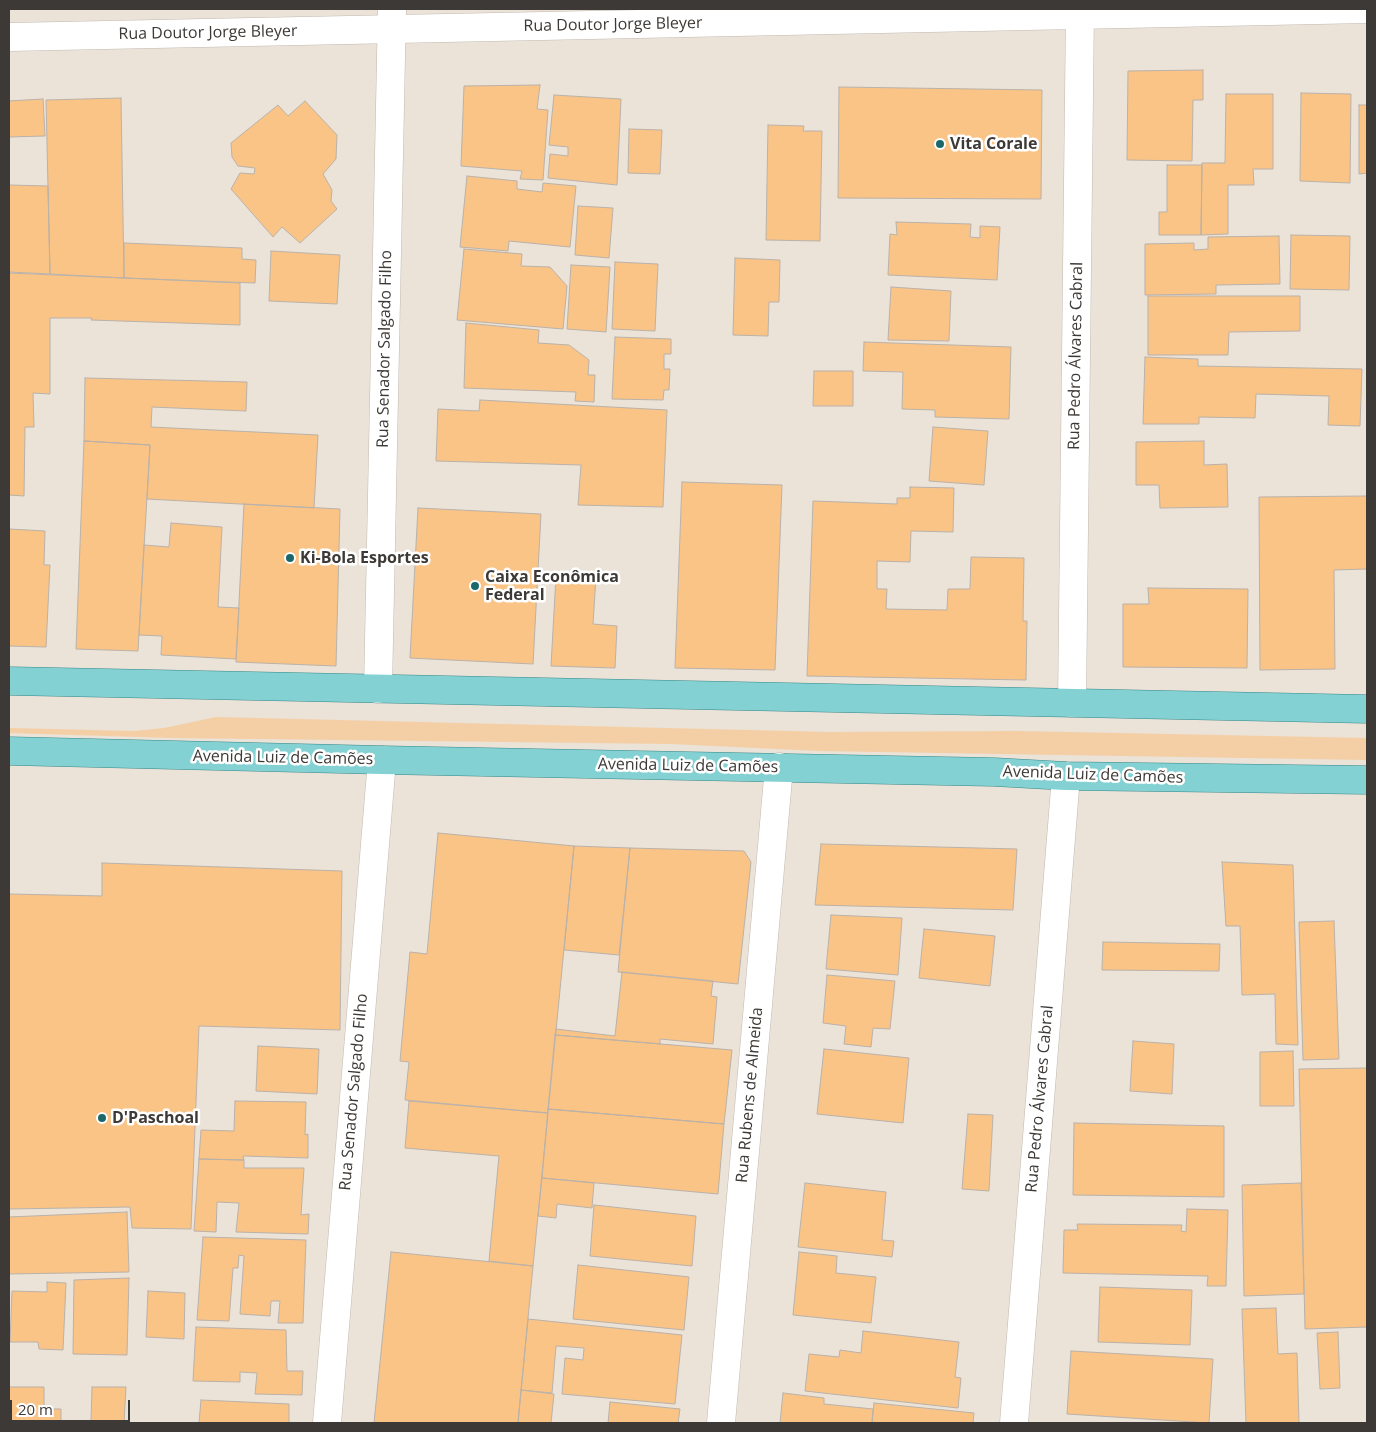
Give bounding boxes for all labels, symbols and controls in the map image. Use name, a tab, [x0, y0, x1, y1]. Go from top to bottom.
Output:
street label: Rua Doutor Jorge Bleyer	[523, 14, 703, 36]
street label: Rua Doutor Jorge Bleyer	[118, 22, 298, 44]
place label: Vita Corale	[950, 134, 1037, 154]
marker: Vita Corale	[934, 138, 946, 150]
street label: Rua Senador Salgado Filho	[374, 250, 396, 448]
street label: Rua Pedro Álvares Cabral	[1065, 262, 1087, 450]
place label: Ki-Bola Esportes	[300, 548, 429, 568]
marker: Ki-Bola Esportes	[284, 552, 296, 564]
place label: Caixa Econômica Federal	[485, 567, 619, 605]
marker: Caixa Econômica Federal	[469, 580, 481, 592]
street label: Avenida Luiz de Camões	[193, 747, 373, 769]
street label: Avenida Luiz de Camões	[598, 755, 778, 777]
street label: Avenida Luiz de Camões	[1002, 762, 1184, 788]
street label: Rua Senador Salgado Filho	[336, 993, 372, 1191]
street label: Rua Pedro Álvares Cabral	[1022, 1005, 1058, 1193]
street label: Rua Rubens de Almeida	[733, 1006, 767, 1184]
place label: D'Paschoal	[112, 1108, 199, 1128]
marker: D'Paschoal	[96, 1112, 108, 1124]
scale bar	[12, 1390, 132, 1422]
text: 20 m	[18, 1399, 53, 1419]

